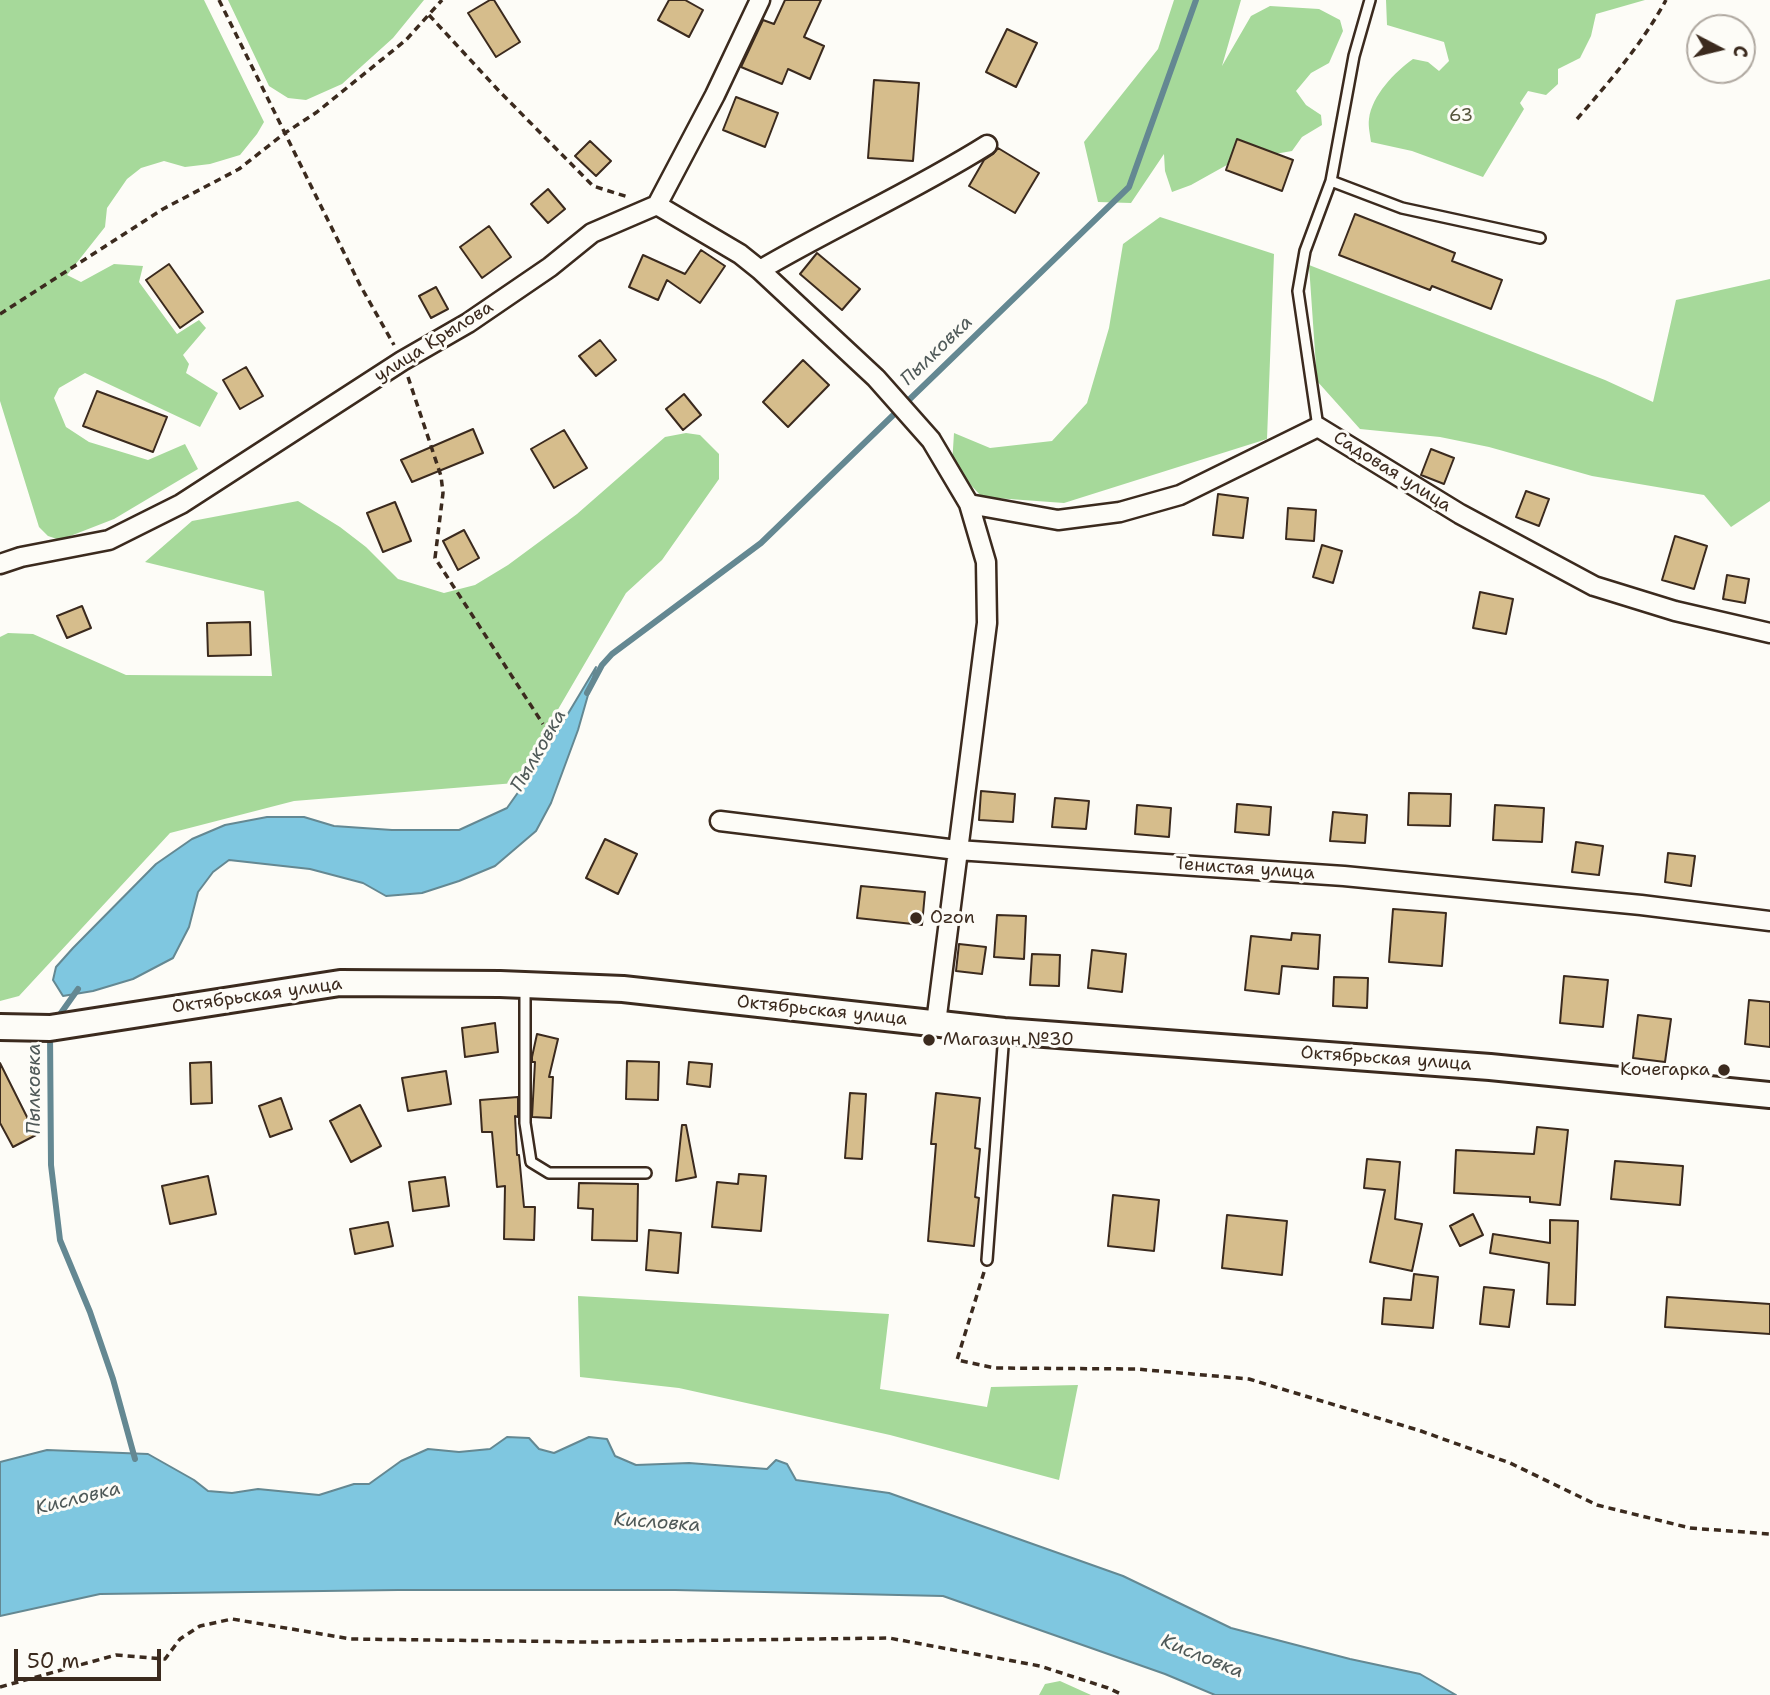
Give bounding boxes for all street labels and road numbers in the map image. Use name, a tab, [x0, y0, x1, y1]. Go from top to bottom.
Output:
street label: улица Крылова	[371, 297, 497, 387]
street label: Садовая улица	[1329, 427, 1455, 517]
street label: Тенистая улица	[1175, 853, 1315, 885]
street label: Октябрьская улица	[171, 973, 343, 1019]
street label: Октябрьская улица	[736, 991, 908, 1031]
street label: Октябрьская улица	[1300, 1042, 1472, 1076]

